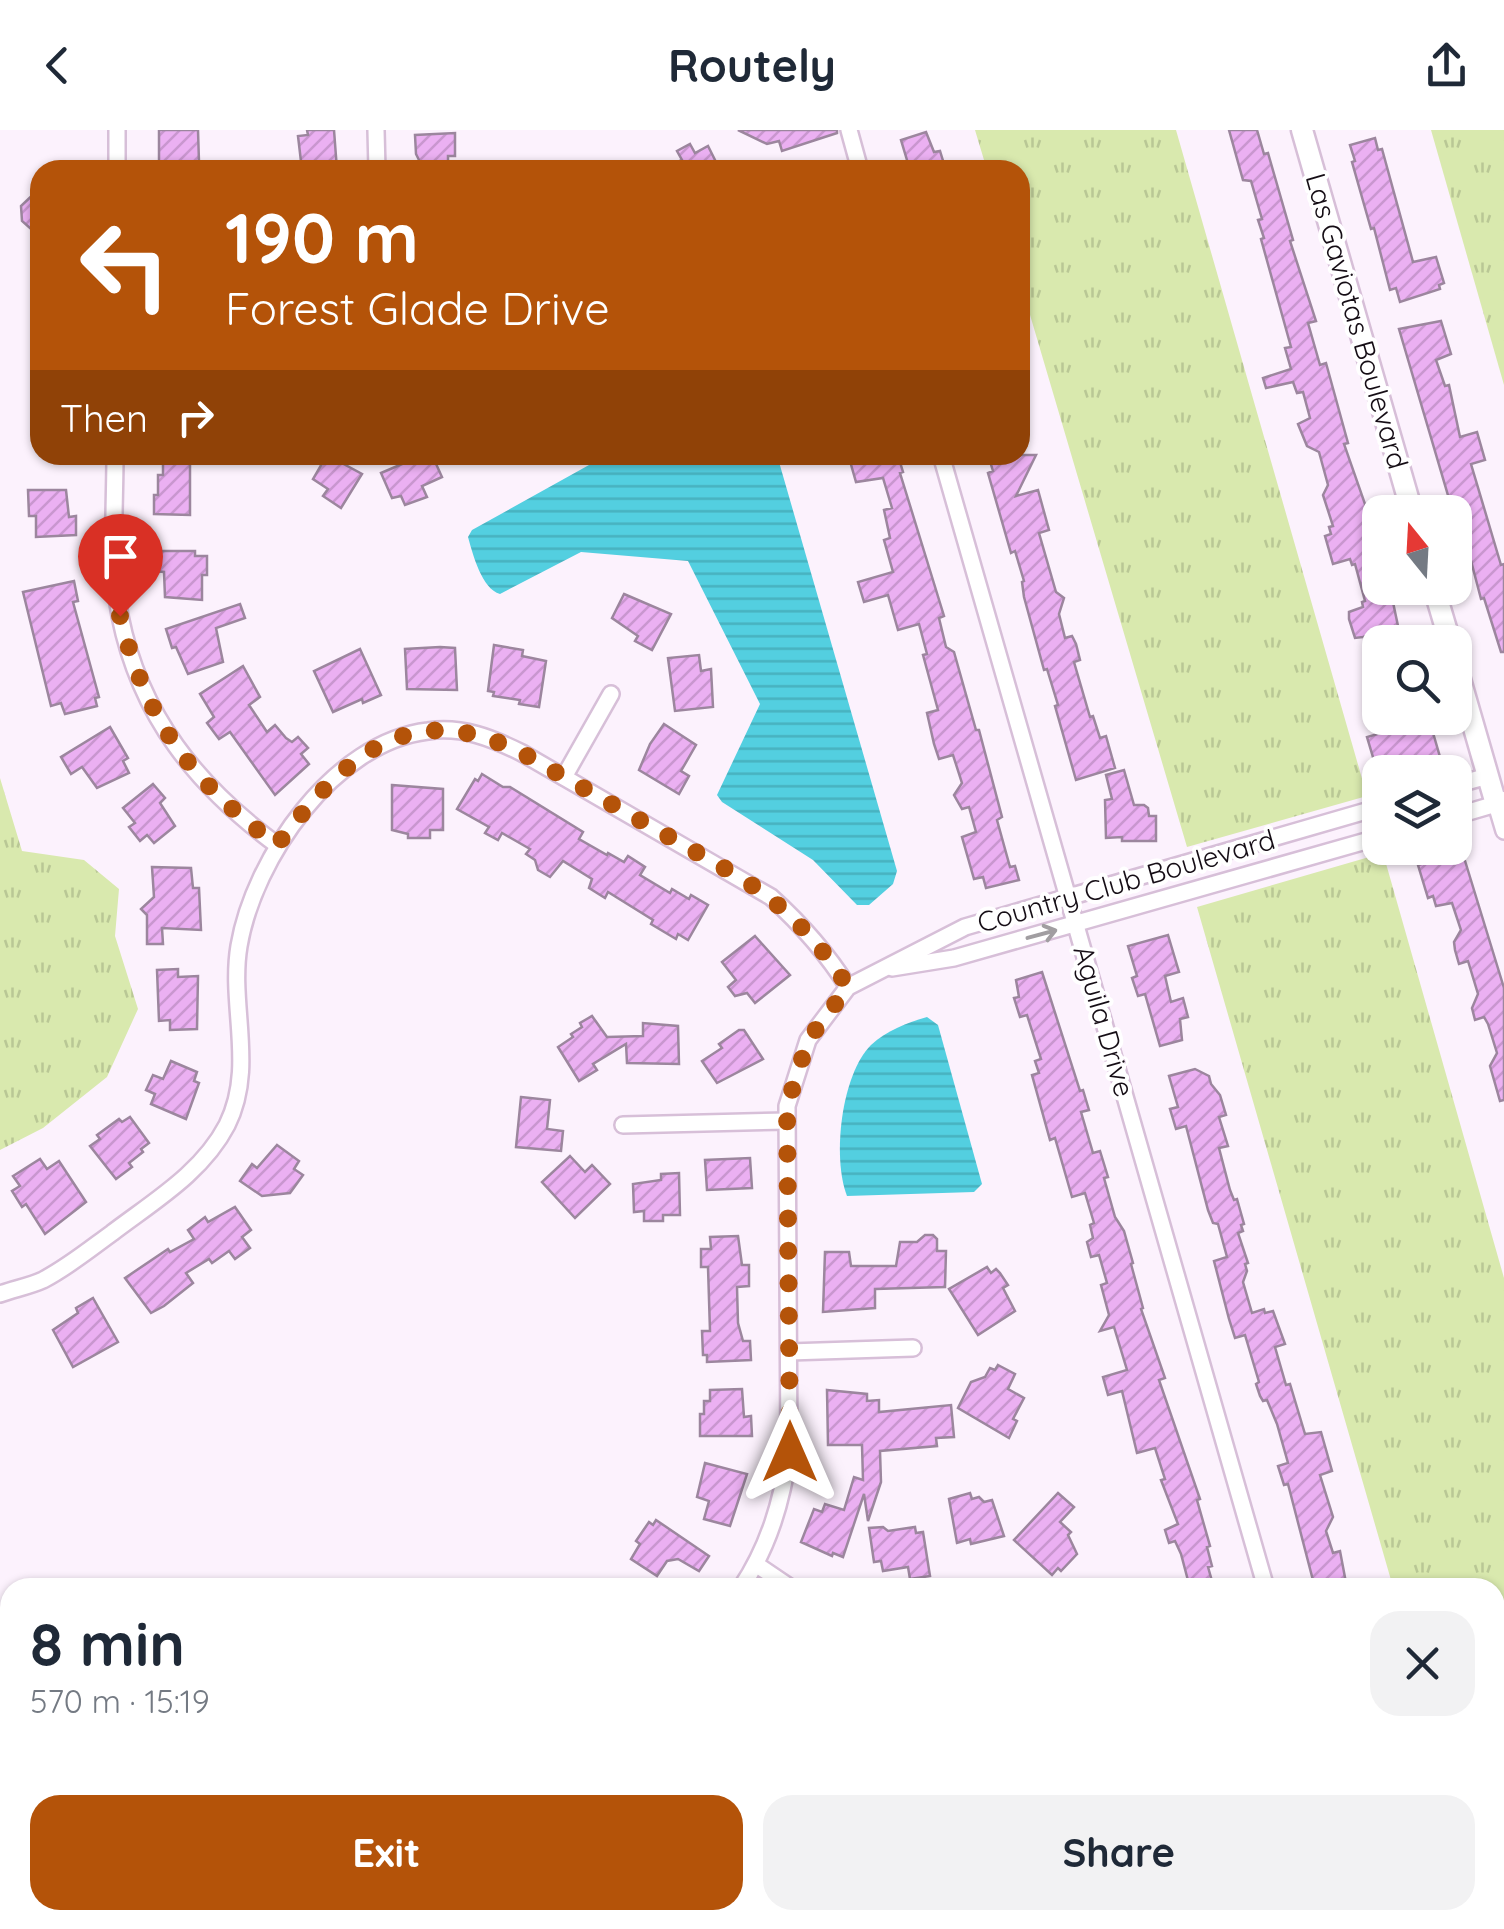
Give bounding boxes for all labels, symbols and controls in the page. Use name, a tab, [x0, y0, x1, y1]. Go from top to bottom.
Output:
text: Routely	[668, 37, 836, 93]
icon: back	[30, 38, 85, 93]
icon: share	[1419, 38, 1474, 93]
street label: Las Gaviotas Boulevard	[1299, 169, 1416, 473]
text: 190 m	[225, 193, 419, 281]
icon: left	[60, 200, 190, 330]
text: Forest Glade Drive	[225, 280, 610, 336]
icon: right	[168, 390, 223, 445]
text: Then	[60, 394, 148, 442]
north arrow	[1362, 495, 1472, 605]
map controls	[1362, 495, 1472, 865]
pin	[78, 514, 163, 617]
icon: arrive	[93, 529, 148, 584]
button: search	[1362, 625, 1472, 735]
button: layers	[1362, 755, 1472, 865]
street label: Country Club Boulevard	[973, 821, 1279, 940]
one-way arrow	[1026, 923, 1057, 942]
street label: Aguila Drive	[1066, 941, 1143, 1101]
position arrow	[738, 1400, 842, 1504]
text: 8 min	[30, 1606, 185, 1681]
button: close	[1370, 1611, 1475, 1716]
text: 570 m · 15:19	[30, 1681, 210, 1721]
button: Exit	[30, 1795, 743, 1910]
button: Share	[763, 1795, 1475, 1910]

